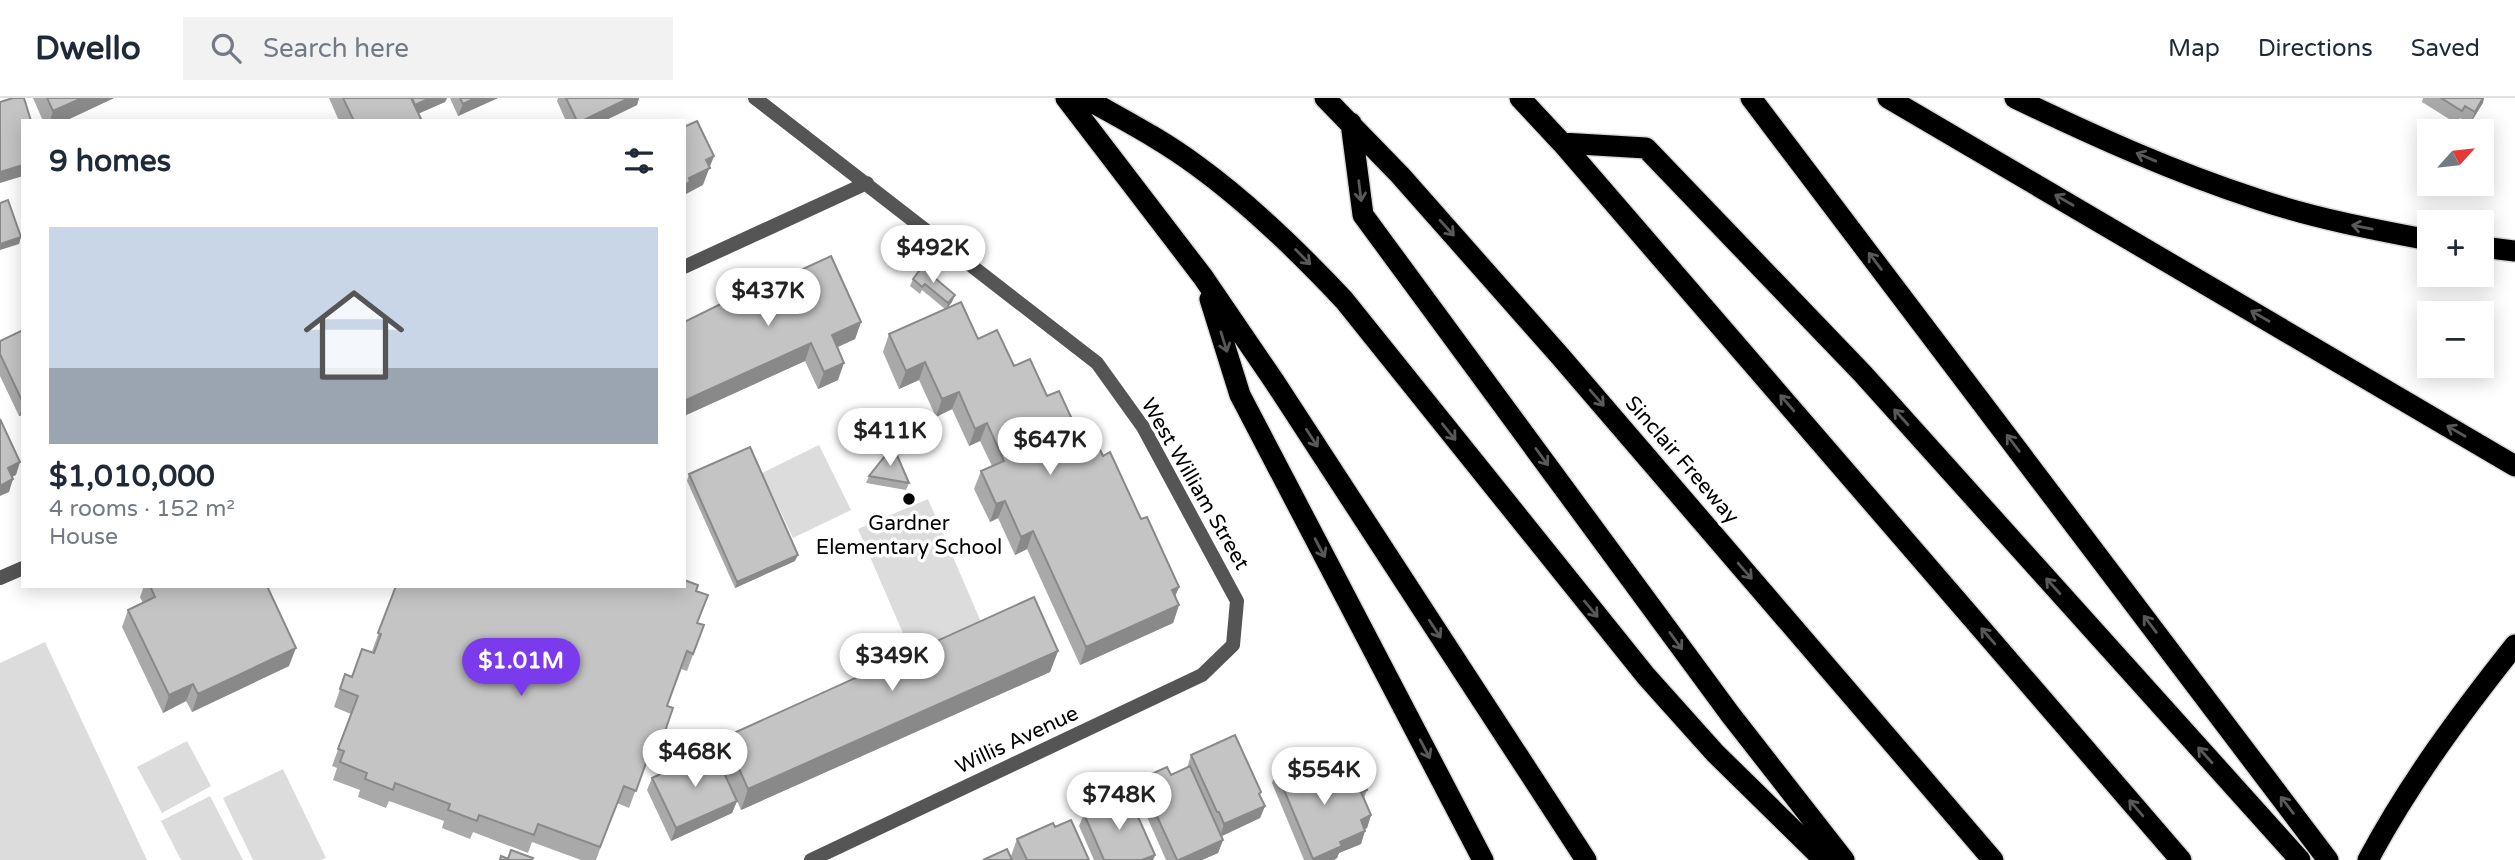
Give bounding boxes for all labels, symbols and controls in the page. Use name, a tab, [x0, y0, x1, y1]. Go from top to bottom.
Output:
search box	[183, 17, 673, 80]
text: Dwello	[35, 29, 141, 68]
icon: search	[207, 29, 245, 67]
text: Search here	[263, 33, 409, 64]
text: Map	[2168, 34, 2220, 63]
text: Directions	[2258, 34, 2373, 63]
text: Saved	[2411, 34, 2480, 63]
north arrow	[2417, 119, 2494, 196]
map controls	[2417, 119, 2494, 378]
icon: filters	[620, 142, 658, 180]
text: 9 homes	[49, 143, 171, 180]
one-way arrow	[2136, 150, 2157, 163]
one-way arrow	[1353, 179, 1366, 202]
one-way arrow	[2055, 193, 2075, 207]
button: +	[2417, 210, 2494, 287]
one-way arrow	[1438, 218, 1454, 236]
one-way arrow	[2351, 220, 2374, 233]
pin: $492K	[884, 226, 982, 285]
text: $492K	[897, 234, 969, 262]
one-way arrow	[1295, 249, 1312, 266]
one-way arrow	[1868, 252, 1883, 271]
pin: $437K	[719, 268, 817, 328]
icon: home	[291, 272, 417, 398]
text: $437K	[732, 277, 804, 305]
button: −	[2417, 301, 2494, 378]
one-way arrow	[2251, 309, 2271, 323]
one-way arrow	[1218, 331, 1231, 353]
one-way arrow	[1589, 389, 1605, 407]
street label: Sinclair Freeway	[1620, 391, 1744, 529]
street label: West William Street	[1136, 394, 1254, 574]
one-way arrow	[1779, 394, 1795, 412]
pin: $411K	[841, 408, 939, 468]
one-way arrow	[1893, 408, 1909, 426]
text: $411K	[854, 417, 926, 445]
pin: $647K	[1001, 418, 1099, 477]
one-way arrow	[1441, 422, 1456, 441]
one-way arrow	[2447, 424, 2467, 438]
text: $647K	[1014, 426, 1086, 454]
one-way arrow	[1304, 428, 1319, 447]
one-way arrow	[2005, 434, 2020, 453]
one-way arrow	[1534, 447, 1549, 466]
text: $1,010,000	[49, 458, 215, 495]
marker: Gardner Elementary School	[901, 491, 917, 507]
text: 4 rooms · 152 m²	[49, 495, 235, 523]
place label: Gardner Elementary School	[816, 511, 1002, 560]
text: House	[49, 523, 118, 551]
one-way arrow	[1314, 537, 1327, 558]
one-way arrow	[1737, 562, 1753, 580]
one-way arrow	[2045, 577, 2061, 595]
one-way arrow	[1583, 600, 1599, 618]
one-way arrow	[2143, 615, 2157, 634]
one-way arrow	[1428, 619, 1443, 638]
one-way arrow	[1980, 627, 1996, 645]
one-way arrow	[1669, 631, 1684, 649]
pin: $349K	[843, 634, 941, 693]
pin: $1.01M	[464, 638, 578, 698]
text: $349K	[856, 642, 928, 670]
text: $1.01M	[478, 647, 564, 675]
street label: Willis Avenue	[952, 701, 1082, 779]
pin: $468K	[646, 730, 744, 789]
text: $468K	[659, 738, 731, 766]
one-way arrow	[1419, 739, 1433, 759]
one-way arrow	[2197, 746, 2213, 764]
pin: $554K	[1275, 748, 1373, 807]
text: $554K	[1288, 756, 1360, 784]
pin: $748K	[1070, 772, 1168, 832]
text: $748K	[1083, 781, 1155, 809]
one-way arrow	[2280, 797, 2295, 815]
one-way arrow	[2128, 800, 2144, 818]

